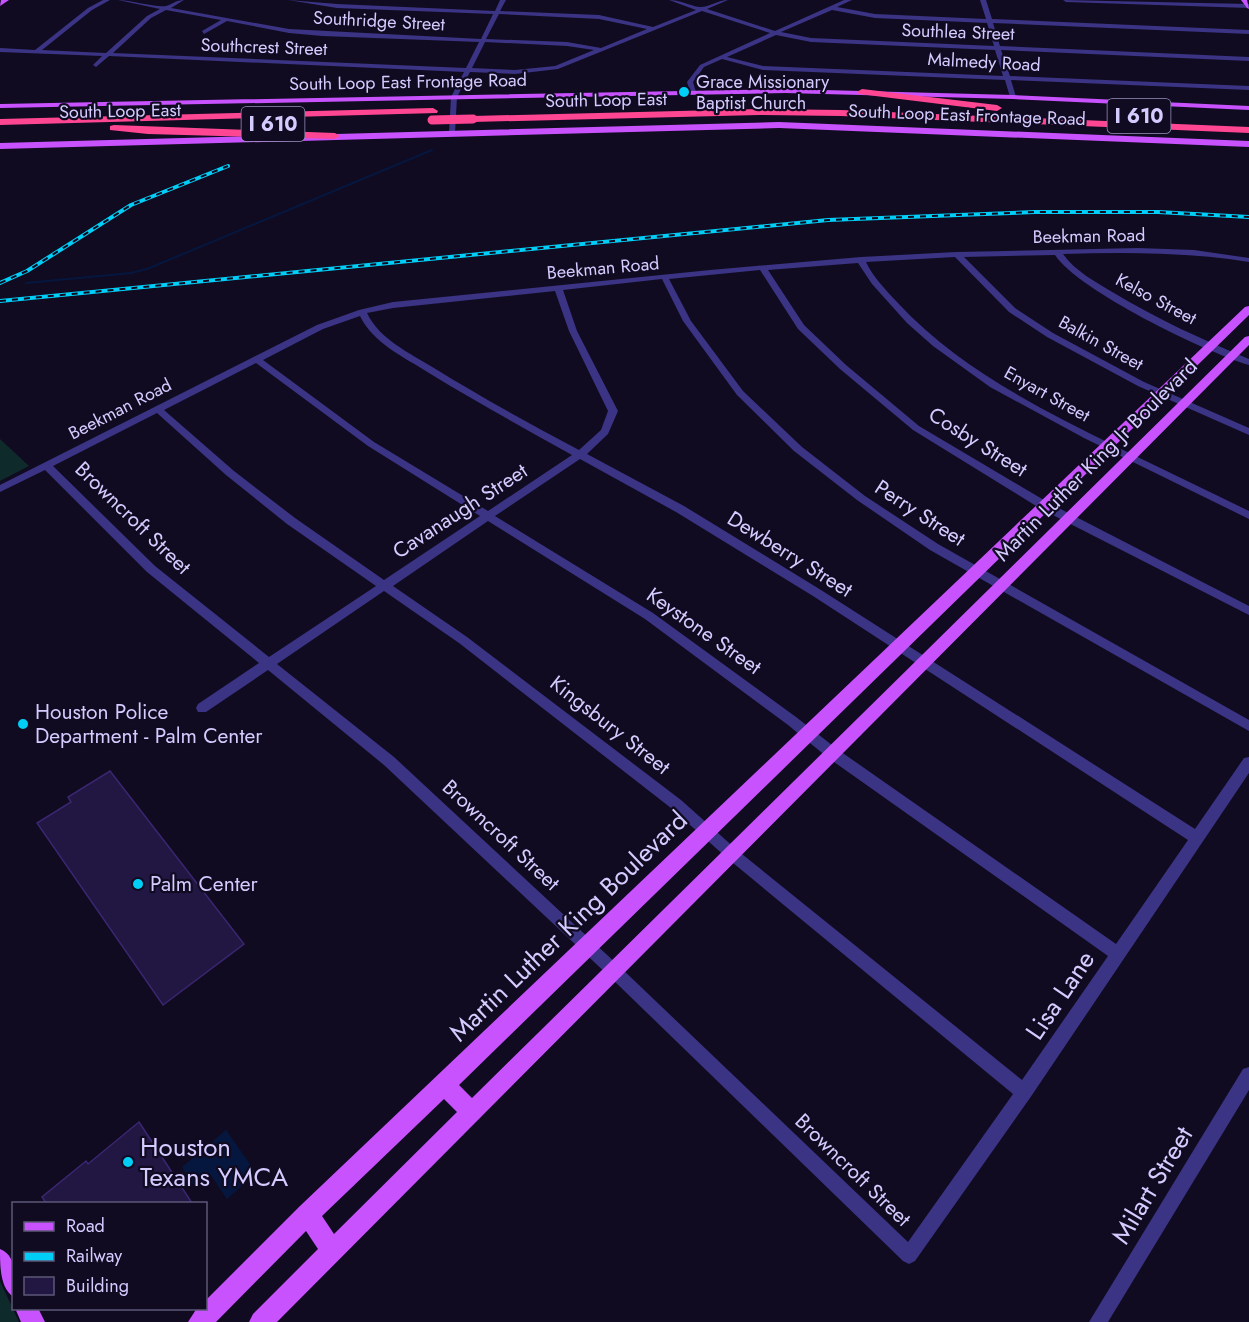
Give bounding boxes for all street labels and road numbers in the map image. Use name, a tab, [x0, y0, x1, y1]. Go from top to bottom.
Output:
street label: Southridge Street	[312, 5, 446, 37]
street label: Southlea Street	[901, 17, 1016, 47]
street label: Southcrest Street	[200, 32, 328, 62]
street label: Malmedy Road	[927, 46, 1041, 78]
street label: South Loop East Frontage Road	[289, 67, 527, 97]
street label: South Loop East	[545, 86, 668, 114]
street label: South Loop East	[59, 97, 182, 125]
street label: South Loop East Frontage Road	[848, 98, 1086, 132]
road number: I 610	[1108, 99, 1170, 133]
road number: I 610	[242, 107, 304, 141]
street label: Beekman Road	[1032, 222, 1146, 250]
street label: Beekman Road	[546, 250, 660, 286]
street label: Kelso Street	[1111, 267, 1202, 332]
street label: Balkin Street	[1054, 309, 1149, 377]
street label: Martin Luther King Jr Boulevard	[988, 352, 1204, 568]
street label: Enyart Street	[999, 360, 1095, 429]
street label: Beekman Road	[64, 372, 176, 446]
street label: Cosby Street	[923, 400, 1033, 484]
street label: Browncroft Street	[68, 455, 198, 581]
street label: Cavanaugh Street	[387, 456, 533, 566]
street label: Perry Street	[869, 473, 971, 553]
street label: Dewberry Street	[722, 504, 858, 604]
street label: Keystone Street	[640, 580, 768, 682]
street label: Kingsbury Street	[544, 668, 676, 782]
street label: Browncroft Street	[436, 773, 566, 897]
street label: Martin Luther King Boulevard	[440, 802, 696, 1050]
street label: Lisa Lane	[1016, 943, 1104, 1047]
street label: Browncroft Street	[788, 1107, 918, 1233]
street label: Milart Street	[1102, 1118, 1202, 1251]

